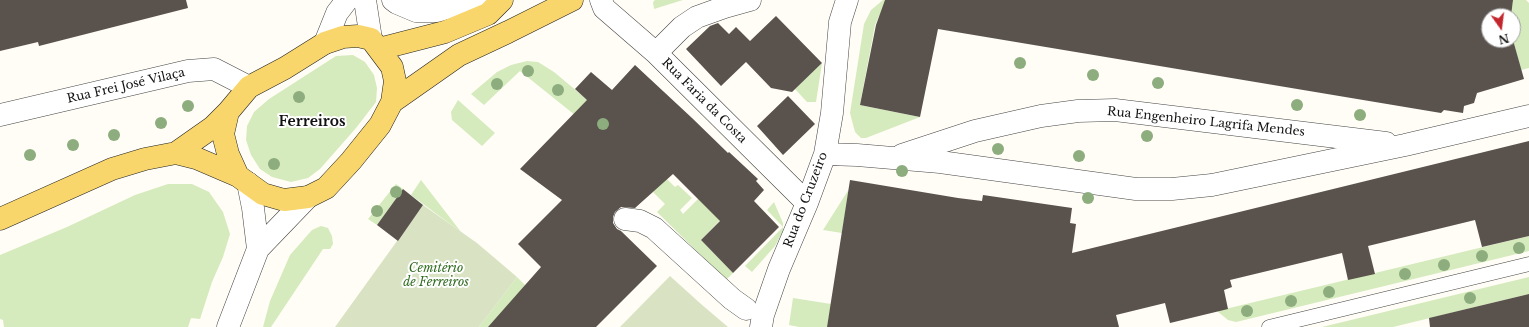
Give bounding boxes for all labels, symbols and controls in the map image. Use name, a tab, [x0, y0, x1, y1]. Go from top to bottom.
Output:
north arrow	[1481, 8, 1521, 48]
text: N	[1497, 31, 1510, 47]
street label: Rua Faria da Costa	[659, 56, 749, 146]
street label: Rua Frei José Vilaça	[66, 65, 186, 107]
street label: Rua Engenheiro Lagrifa Mendes	[1106, 104, 1306, 140]
district label: Ferreiros	[278, 114, 346, 130]
street label: Rua do Cruzeiro	[781, 150, 831, 250]
park label: Cemitério de Ferreiros	[403, 262, 469, 290]

